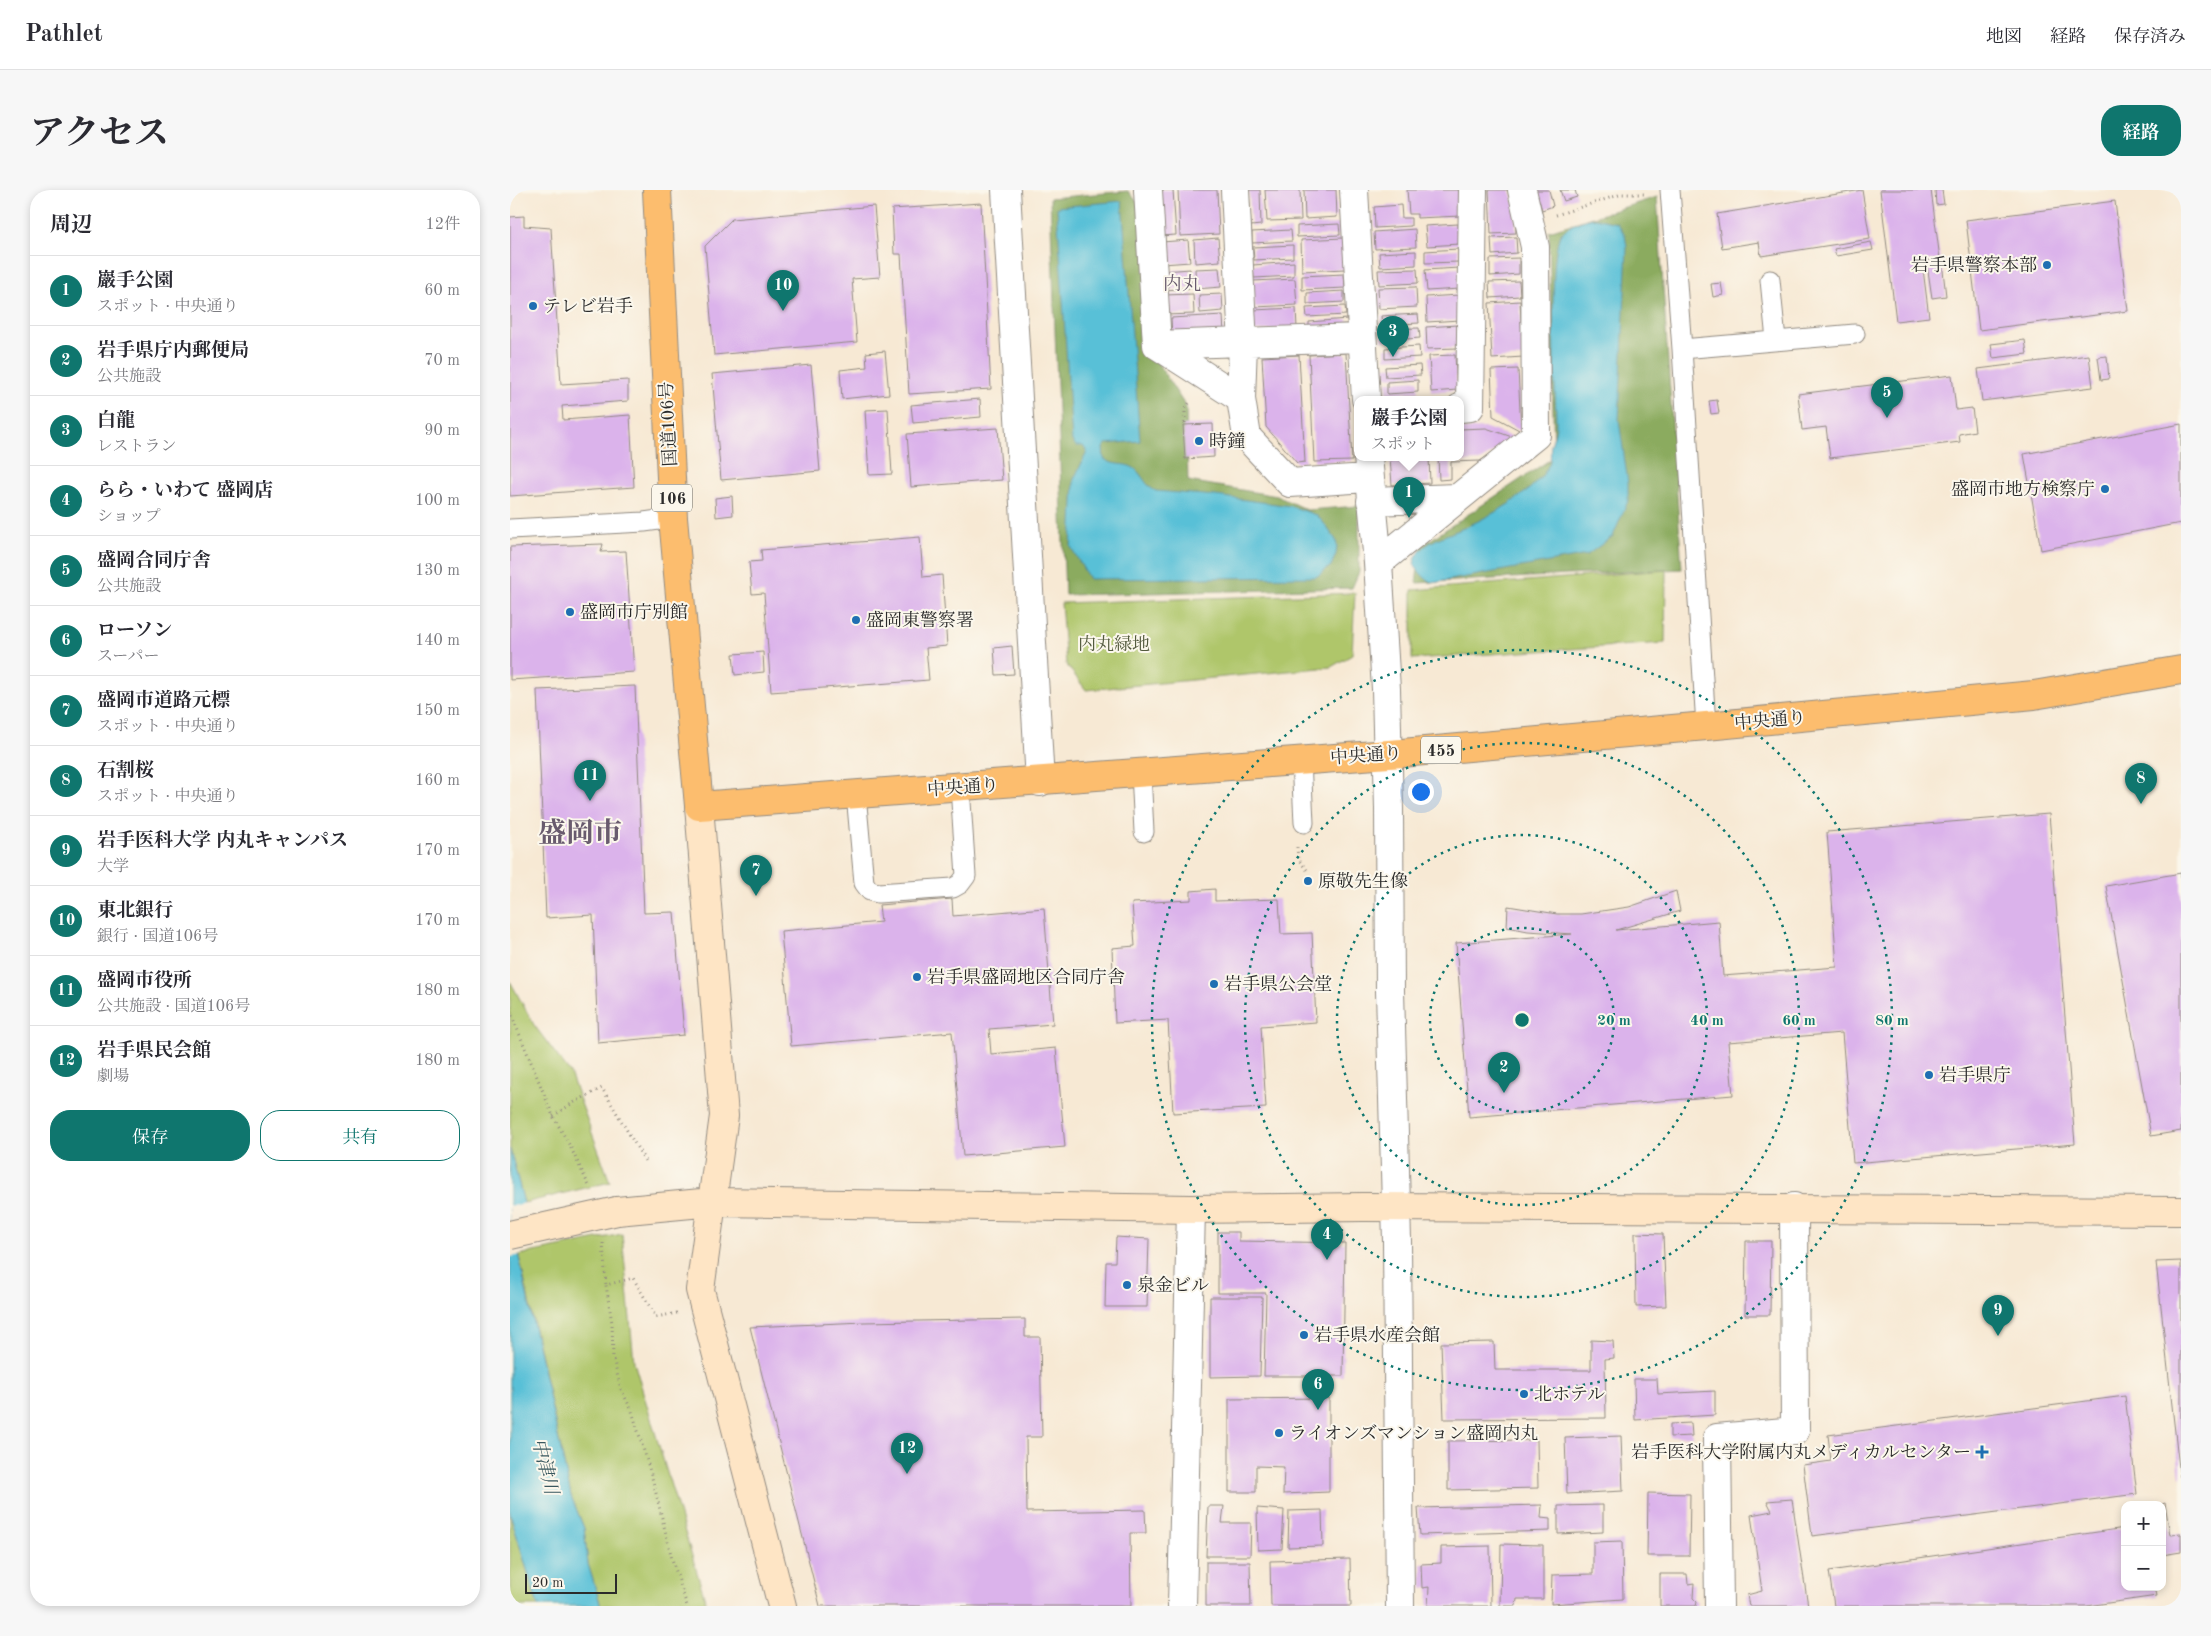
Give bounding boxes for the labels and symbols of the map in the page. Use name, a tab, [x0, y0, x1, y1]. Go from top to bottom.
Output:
place label: 岩手県警察本部	[1911, 255, 2037, 275]
marker: 岩手県警察本部	[2041, 259, 2053, 271]
pin: 10	[767, 270, 799, 311]
district label: 内丸	[1163, 274, 1201, 295]
place label: テレビ岩手	[543, 296, 633, 316]
marker: テレビ岩手	[527, 300, 539, 312]
pin: 3	[1377, 316, 1409, 357]
pin: 5	[1871, 377, 1903, 418]
street label: 国道106号	[656, 381, 680, 467]
place label: 時鐘	[1209, 431, 1245, 451]
marker: 時鐘	[1193, 435, 1205, 447]
pin: 1	[1393, 477, 1425, 518]
place label: 盛岡市地方検察庁	[1951, 479, 2095, 499]
marker: 盛岡市地方検察庁	[2099, 483, 2111, 495]
road number: 106	[652, 484, 692, 512]
place label: 盛岡市庁別館	[580, 602, 688, 622]
marker: 盛岡市庁別館	[564, 606, 576, 618]
place label: 盛岡東警察署	[866, 610, 974, 630]
marker: 盛岡東警察署	[850, 614, 862, 626]
park label: 内丸緑地	[1078, 634, 1150, 654]
street label: 中央通り	[1733, 707, 1807, 733]
road number: 455	[1421, 736, 1461, 764]
street label: 中央通り	[1329, 743, 1403, 767]
pin: 11	[574, 760, 606, 801]
pin: 8	[2125, 763, 2157, 804]
street label: 中央通り	[926, 775, 1000, 799]
your location	[1408, 779, 1434, 805]
district label: 盛岡市	[538, 818, 622, 849]
pin: 7	[740, 855, 772, 896]
place label: 原敬先生像	[1318, 871, 1408, 891]
marker: 原敬先生像	[1302, 875, 1314, 887]
place label: 岩手県盛岡地区合同庁舎	[927, 967, 1125, 987]
marker: 岩手県盛岡地区合同庁舎	[911, 971, 923, 983]
place label: 岩手県公会堂	[1224, 974, 1332, 994]
marker: 岩手県公会堂	[1208, 978, 1220, 990]
centre of rings	[1513, 1011, 1531, 1029]
text: 20 m	[1597, 1014, 1631, 1029]
text: 40 m	[1690, 1014, 1724, 1029]
text: 60 m	[1782, 1014, 1816, 1029]
text: 80 m	[1875, 1014, 1909, 1029]
pin: 2	[1488, 1052, 1520, 1093]
place label: 岩手県庁	[1939, 1065, 2011, 1085]
marker: 岩手県庁	[1923, 1069, 1935, 1081]
pin: 4	[1311, 1219, 1343, 1260]
place label: 泉金ビル	[1137, 1275, 1209, 1295]
marker: 泉金ビル	[1121, 1279, 1133, 1291]
pin: 9	[1982, 1295, 2014, 1336]
place label: 岩手県水産会館	[1314, 1325, 1440, 1345]
marker: 岩手県水産会館	[1298, 1329, 1310, 1341]
pin: 6	[1302, 1369, 1334, 1410]
place label: 北ホテル	[1534, 1385, 1605, 1404]
marker: 北ホテル	[1518, 1388, 1530, 1400]
place label: ライオンズマンション盛岡内丸	[1289, 1423, 1538, 1443]
marker: ライオンズマンション盛岡内丸	[1273, 1427, 1285, 1439]
pin: 12	[891, 1433, 923, 1474]
water label: 中津川	[527, 1436, 562, 1498]
place label: 岩手医科大学附属内丸メディカルセンター	[1631, 1442, 1971, 1462]
marker: 岩手医科大学附属内丸メディカルセンター	[1975, 1445, 1989, 1459]
scale bar	[525, 1571, 618, 1594]

